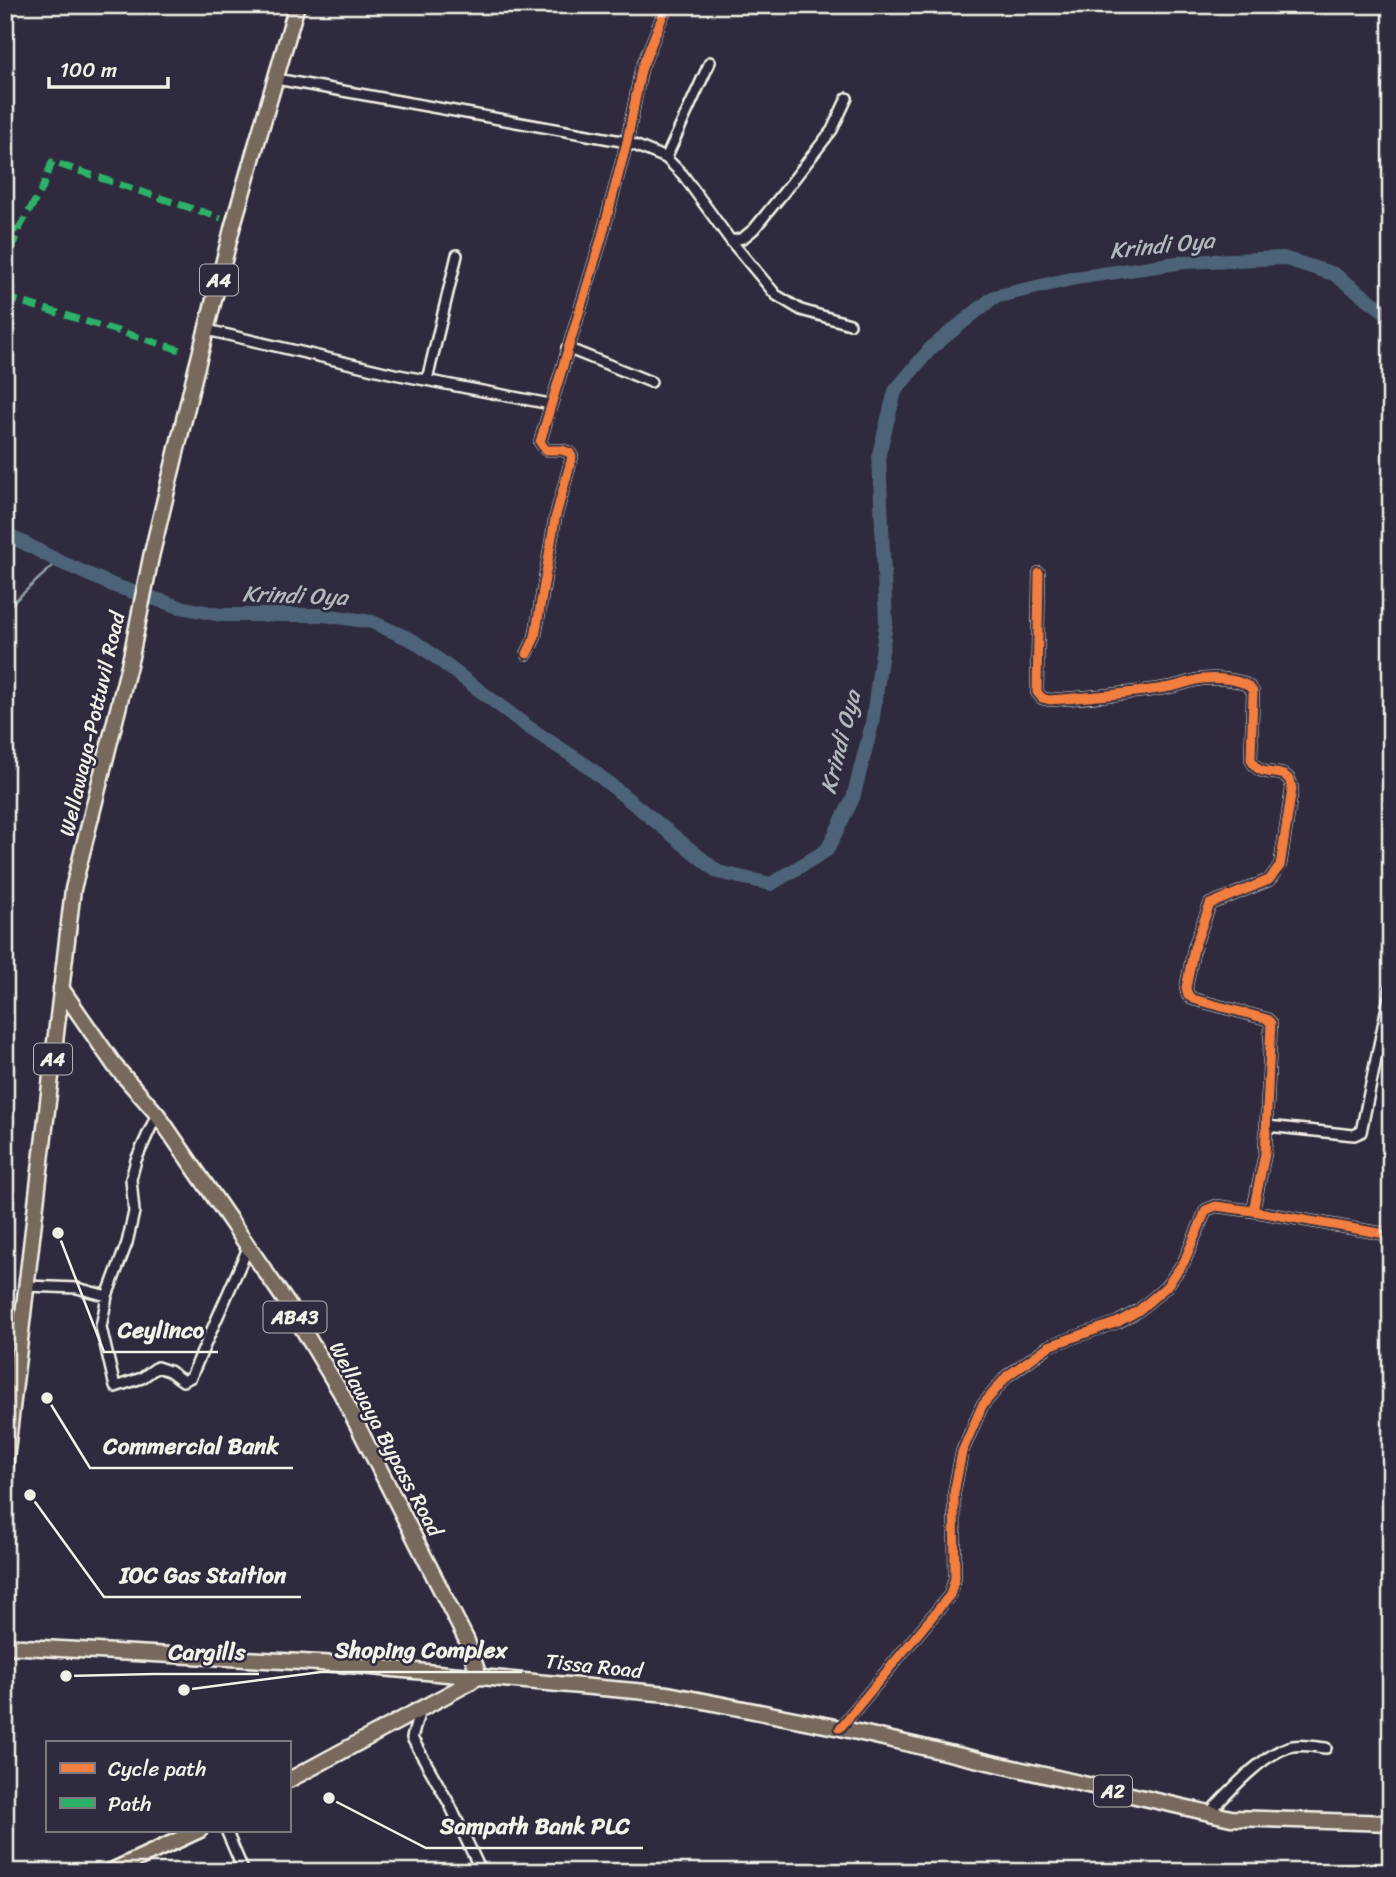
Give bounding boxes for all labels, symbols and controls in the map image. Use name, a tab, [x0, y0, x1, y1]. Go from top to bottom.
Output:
scale bar	[49, 46, 168, 90]
text: 100 m	[60, 51, 117, 89]
water label: Krindi Oya	[1108, 219, 1219, 271]
road number: A4	[200, 264, 238, 296]
water label: Krindi Oya	[242, 573, 351, 618]
street label: Wellawaya-Pottuvil Road	[48, 606, 137, 840]
water label: Krindi Oya	[808, 684, 874, 798]
road number: A4	[34, 1044, 72, 1074]
road number: AB43	[264, 1302, 326, 1332]
callout: Ceylinco	[104, 1308, 218, 1352]
text: Ceylinco	[117, 1310, 205, 1351]
street label: Wellawaya Bypass Road	[318, 1334, 455, 1545]
callout: Commercial Bank	[90, 1424, 293, 1468]
text: Commercial Bank	[102, 1426, 279, 1467]
callout: IOC Gas Staition	[104, 1553, 301, 1597]
text: IOC Gas Staition	[119, 1555, 287, 1596]
callout: Shoping Complex	[321, 1628, 522, 1672]
callout: Cargills	[154, 1630, 259, 1674]
text: Shoping Complex	[334, 1630, 508, 1671]
text: Cargills	[168, 1632, 246, 1673]
street label: Tissa Road	[544, 1642, 646, 1690]
legend	[46, 1741, 290, 1832]
text: Cycle path	[108, 1750, 207, 1788]
road number: A2	[1094, 1776, 1132, 1806]
text: Path	[108, 1785, 151, 1823]
callout: Sampath Bank PLC	[426, 1804, 643, 1848]
text: Sampath Bank PLC	[439, 1806, 631, 1847]

